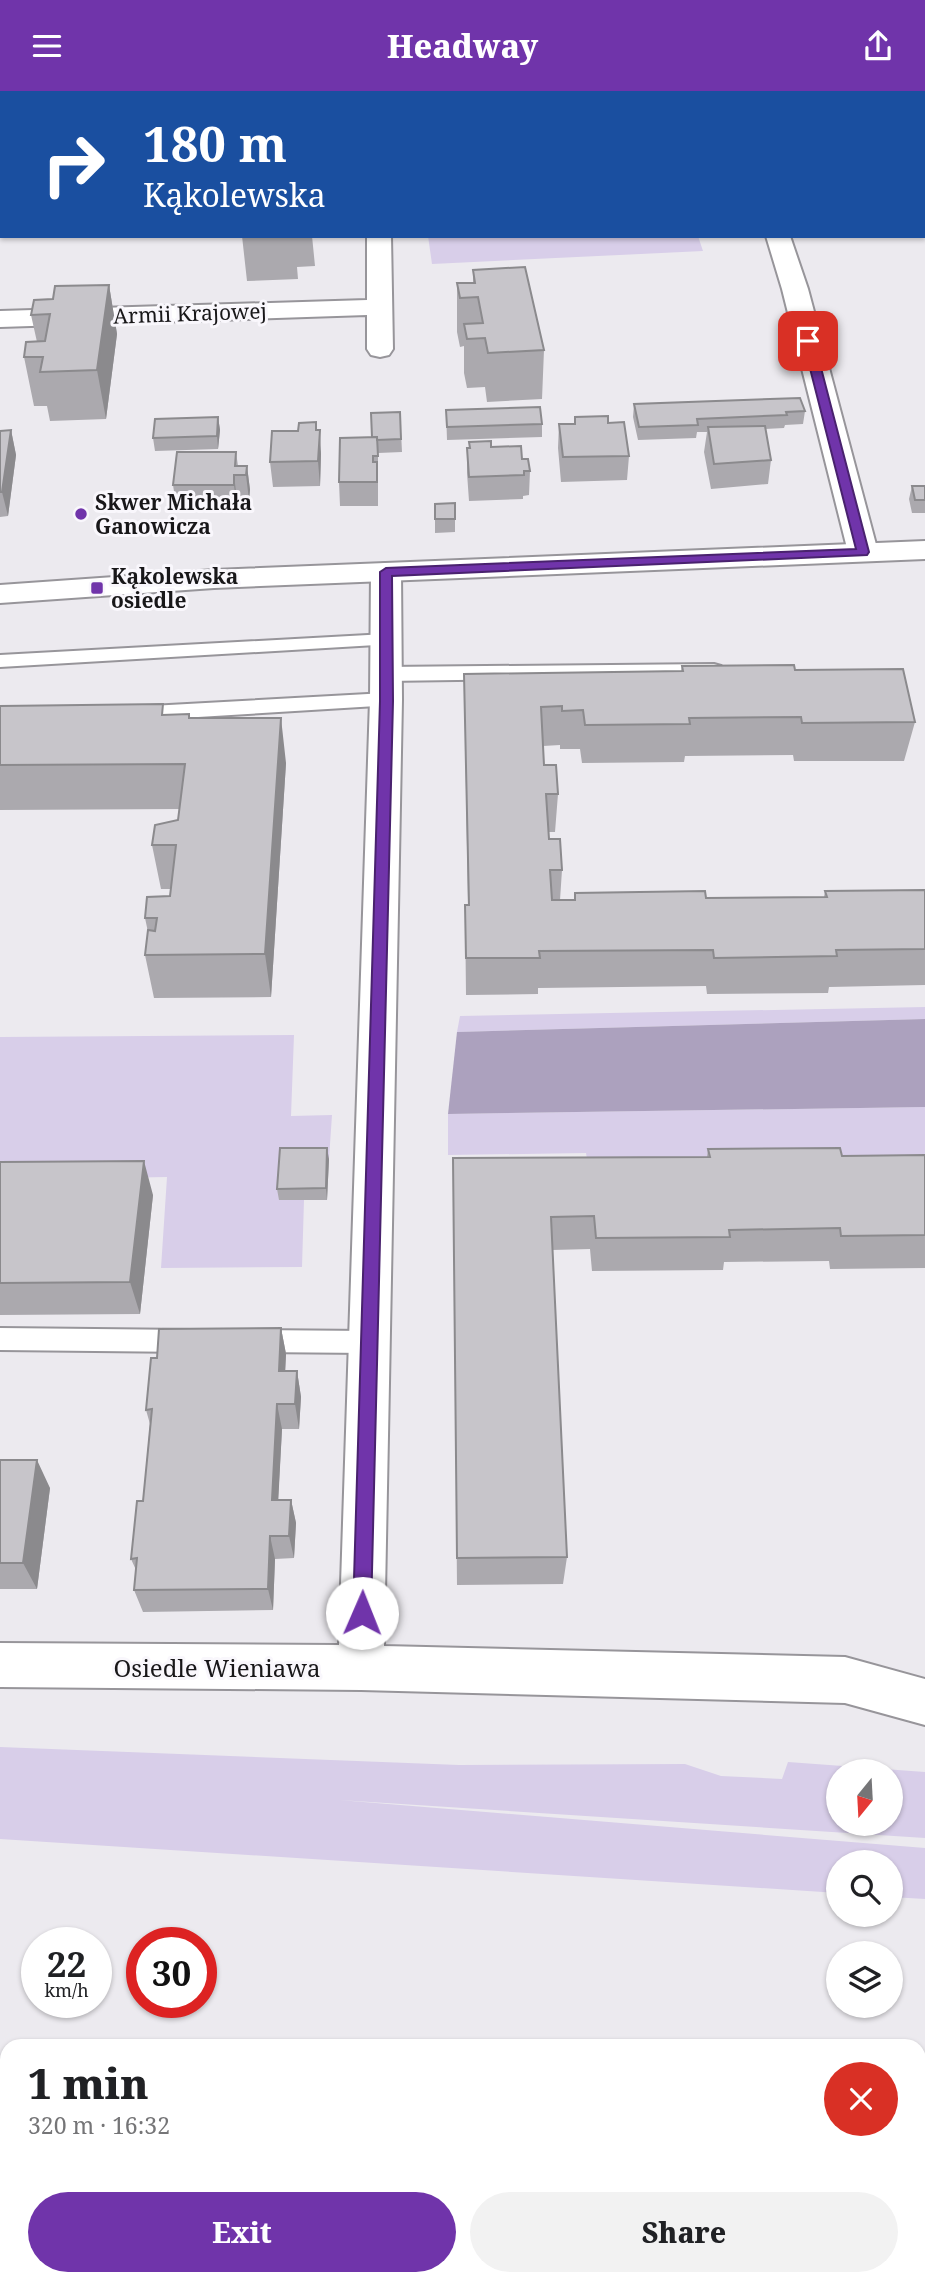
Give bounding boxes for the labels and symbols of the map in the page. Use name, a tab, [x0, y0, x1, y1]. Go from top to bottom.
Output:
street label: Armii Krajowej	[113, 296, 267, 330]
pin	[778, 311, 838, 371]
place label: Skwer Michała Ganowicza	[95, 488, 252, 540]
marker: Skwer Michała Ganowicza	[73, 506, 89, 522]
place label: Kąkolewska osiedle	[111, 562, 238, 614]
marker: Kąkolewska osiedle	[89, 580, 105, 596]
position arrow	[325, 1576, 399, 1650]
street label: Osiedle Wieniawa	[114, 1651, 320, 1684]
north arrow	[826, 1759, 903, 1836]
speed limit sign: 30	[126, 1927, 217, 2018]

